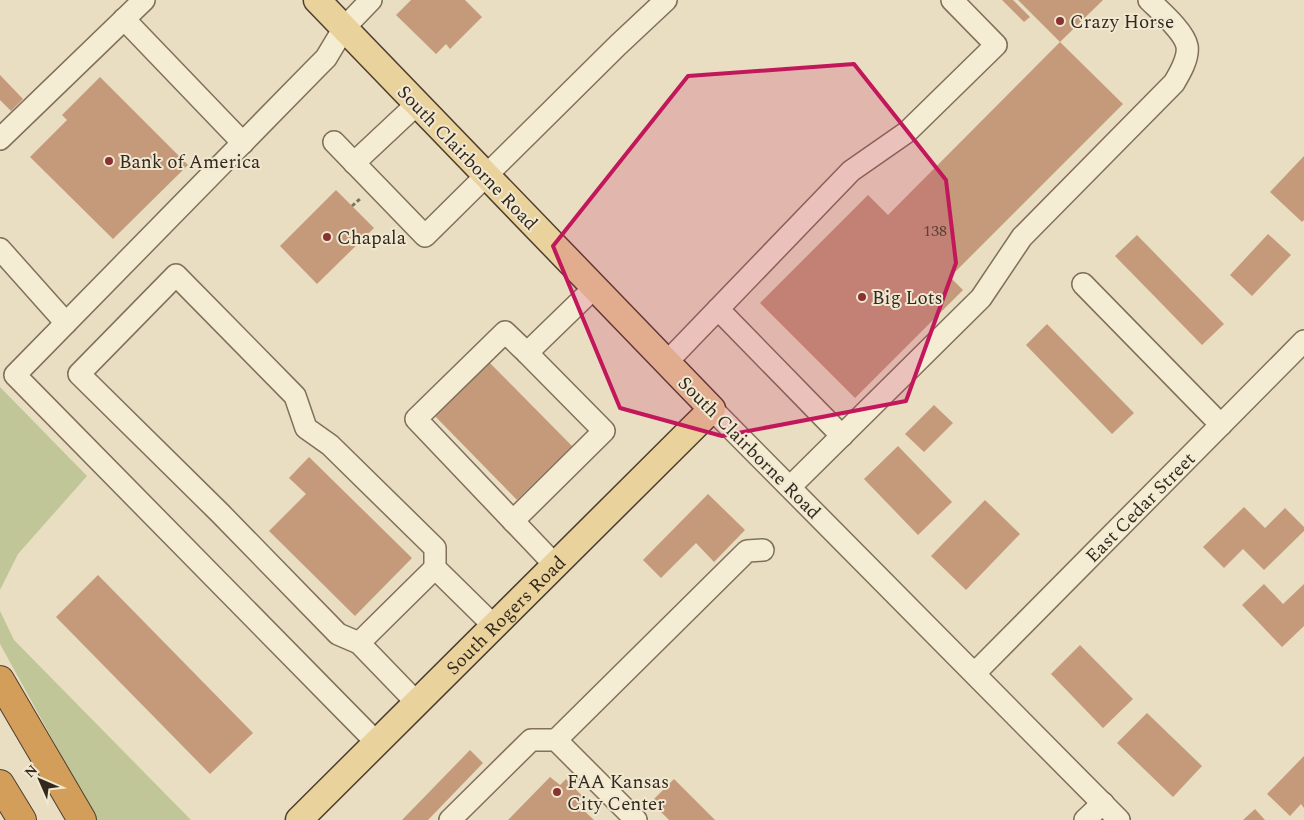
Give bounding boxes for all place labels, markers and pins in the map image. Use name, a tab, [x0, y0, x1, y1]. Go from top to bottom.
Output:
place label: Crazy Horse	[1070, 8, 1174, 37]
marker: Crazy Horse	[1054, 15, 1066, 27]
place label: Bank of America	[119, 148, 261, 177]
marker: Bank of America	[103, 155, 115, 167]
place label: Chapala	[337, 224, 407, 253]
marker: Chapala	[321, 231, 333, 243]
place label: Big Lots	[872, 284, 943, 313]
marker: Big Lots	[856, 291, 868, 303]
place label: FAA Kansas City Center	[567, 768, 669, 819]
marker: FAA Kansas City Center	[551, 786, 563, 798]

